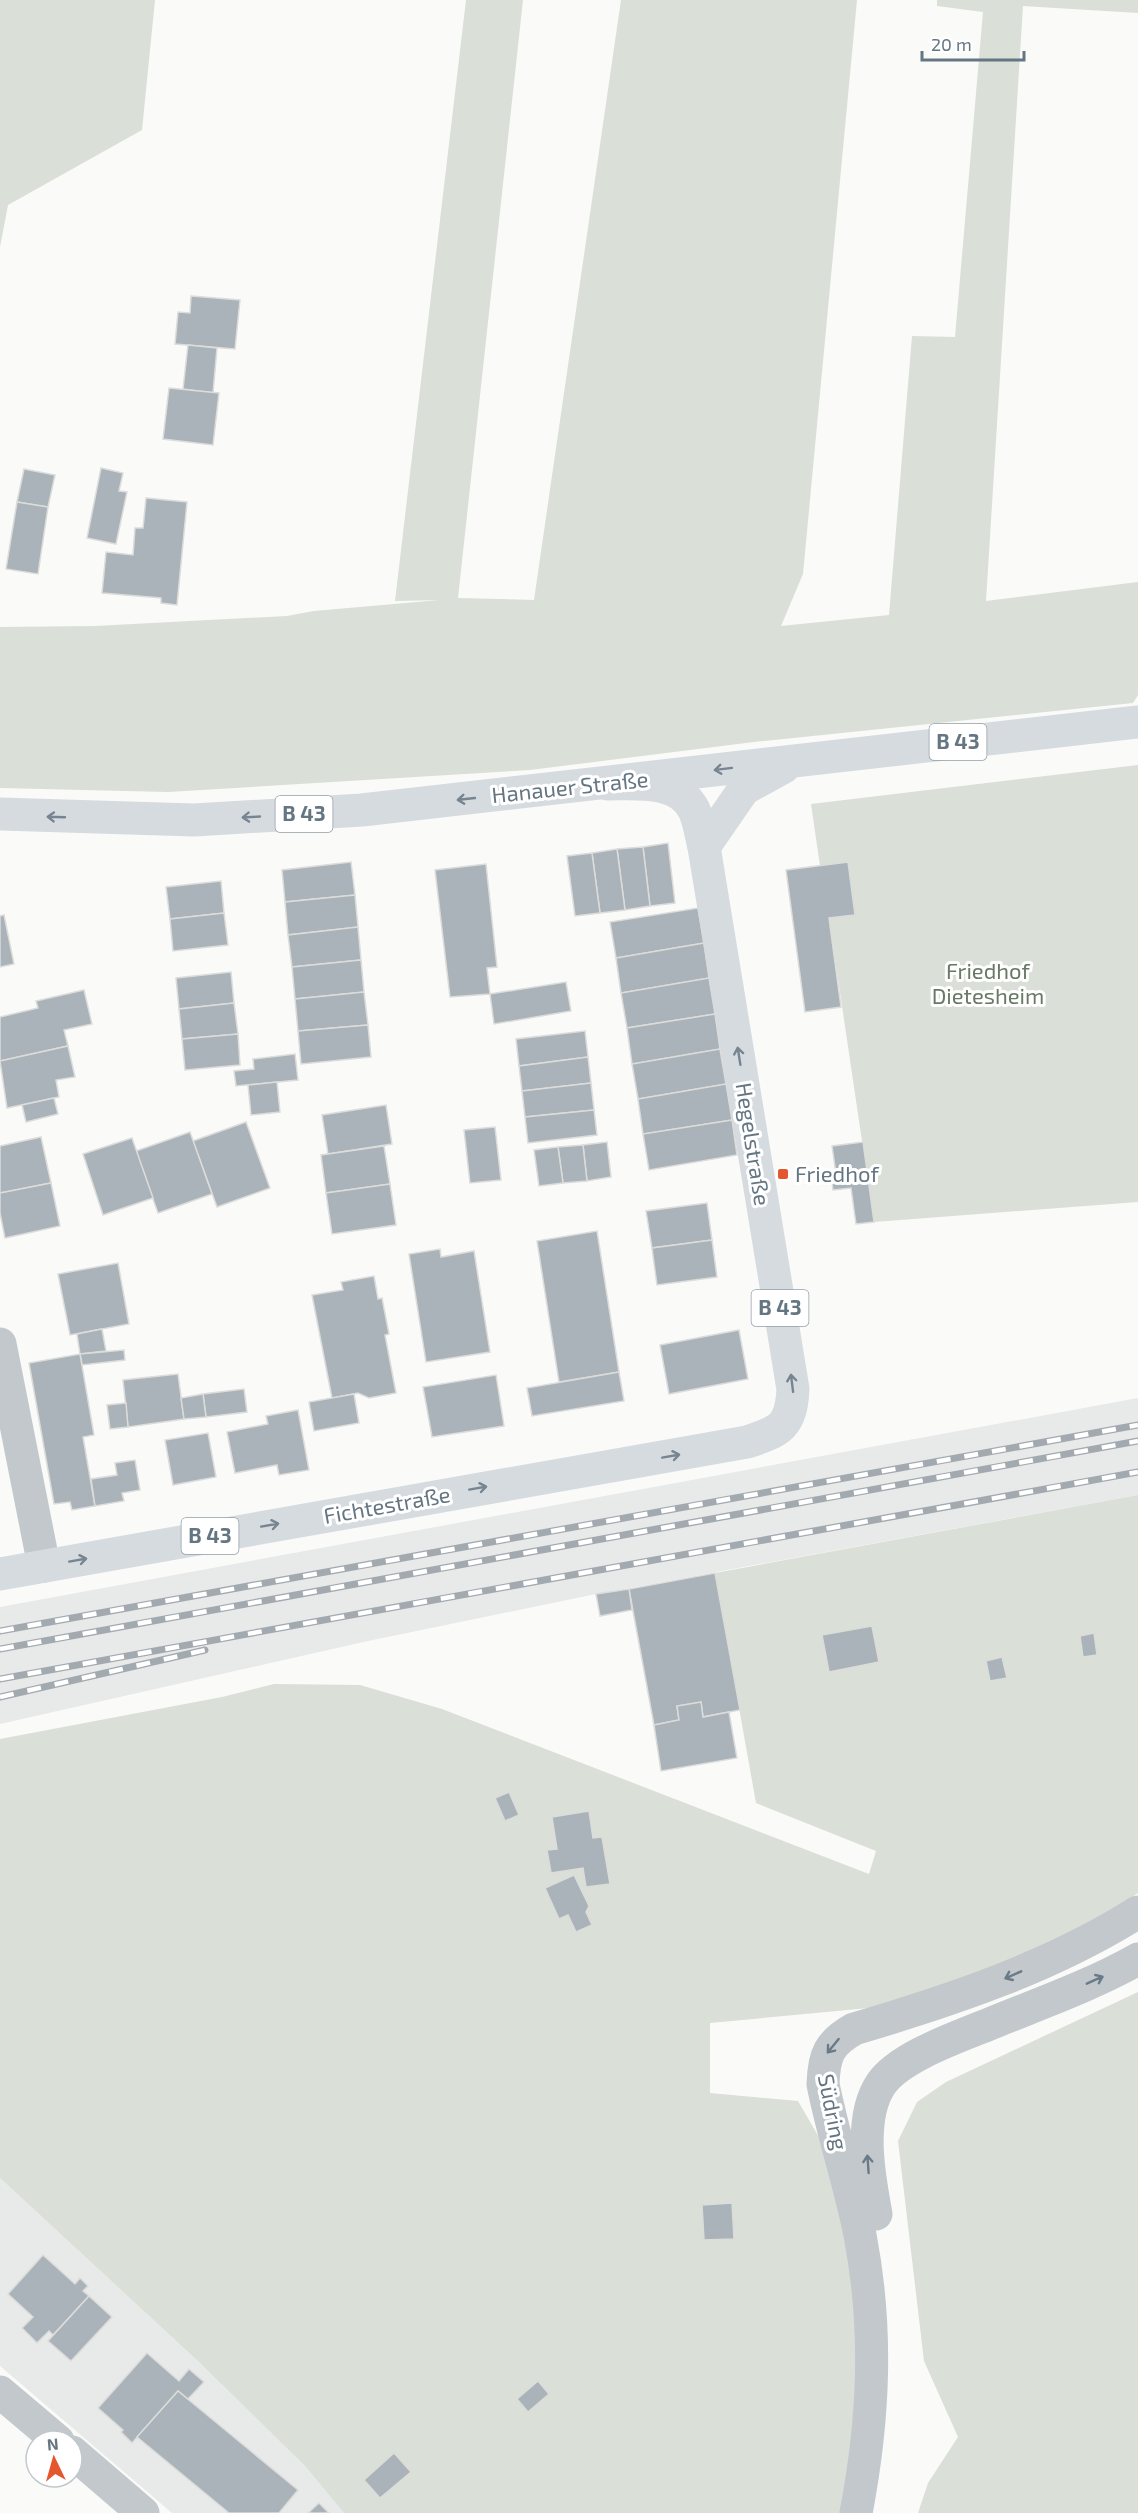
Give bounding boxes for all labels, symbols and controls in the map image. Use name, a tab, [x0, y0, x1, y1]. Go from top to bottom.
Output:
scale bar	[922, 24, 1024, 62]
text: 20 m	[931, 33, 972, 55]
road number: B 43	[930, 724, 986, 760]
one-way arrow	[714, 764, 734, 775]
street label: Hanauer Straße	[490, 765, 650, 807]
one-way arrow	[456, 794, 476, 805]
road number: B 43	[276, 796, 332, 832]
one-way arrow	[46, 812, 66, 823]
one-way arrow	[241, 812, 261, 823]
park label: Friedhof Dietesheim	[932, 957, 1044, 1008]
one-way arrow	[733, 1047, 744, 1066]
street label: Hegelstraße	[731, 1080, 777, 1207]
place label: Friedhof	[795, 1160, 879, 1186]
marker: Friedhof	[776, 1167, 790, 1181]
road number: B 43	[752, 1290, 808, 1326]
one-way arrow	[786, 1374, 797, 1394]
one-way arrow	[660, 1450, 680, 1461]
street label: Fichtestraße	[321, 1480, 452, 1528]
one-way arrow	[468, 1482, 488, 1493]
road number: B 43	[182, 1518, 238, 1554]
one-way arrow	[260, 1519, 279, 1530]
one-way arrow	[68, 1554, 88, 1565]
one-way arrow	[1004, 1970, 1023, 1981]
one-way arrow	[1086, 1974, 1104, 1985]
one-way arrow	[827, 2037, 841, 2053]
street label: Südring	[814, 2072, 854, 2152]
one-way arrow	[863, 2155, 874, 2174]
north arrow	[24, 2429, 84, 2489]
text: N	[46, 2434, 59, 2454]

